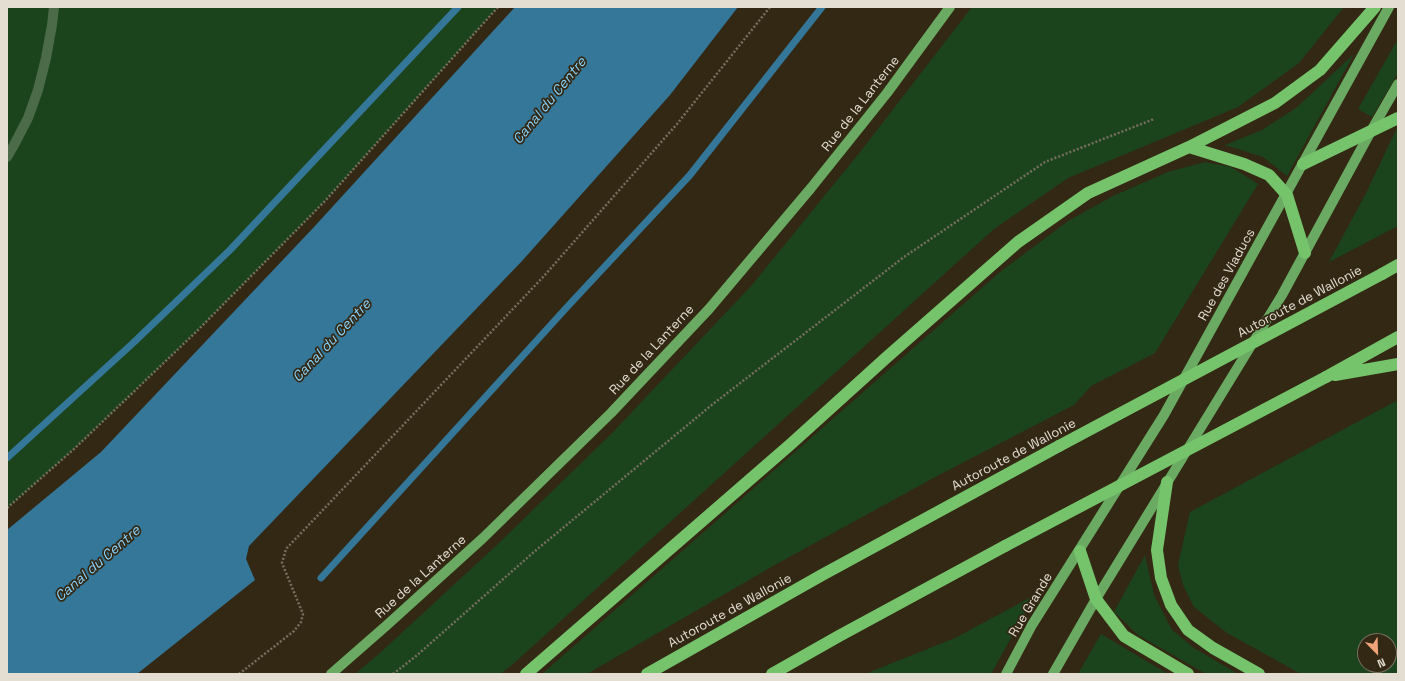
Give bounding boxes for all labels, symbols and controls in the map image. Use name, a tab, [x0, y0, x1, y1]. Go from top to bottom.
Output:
street label: Rue de la Lanterne	[819, 53, 903, 155]
water label: Canal du Centre	[510, 54, 590, 148]
street label: Rue des Viaducs	[1195, 226, 1259, 324]
street label: Autoroute de Wallonie	[1235, 263, 1365, 341]
water label: Canal du Centre	[289, 296, 375, 386]
street label: Rue de la Lanterne	[606, 302, 698, 398]
street label: Autoroute de Wallonie	[949, 416, 1079, 494]
water label: Canal du Centre	[52, 522, 144, 606]
street label: Rue de la Lanterne	[372, 532, 470, 622]
street label: Rue Grande	[1006, 570, 1056, 640]
street label: Autoroute de Wallonie	[666, 571, 794, 651]
north arrow	[1357, 633, 1397, 673]
text: N	[1375, 655, 1387, 671]

